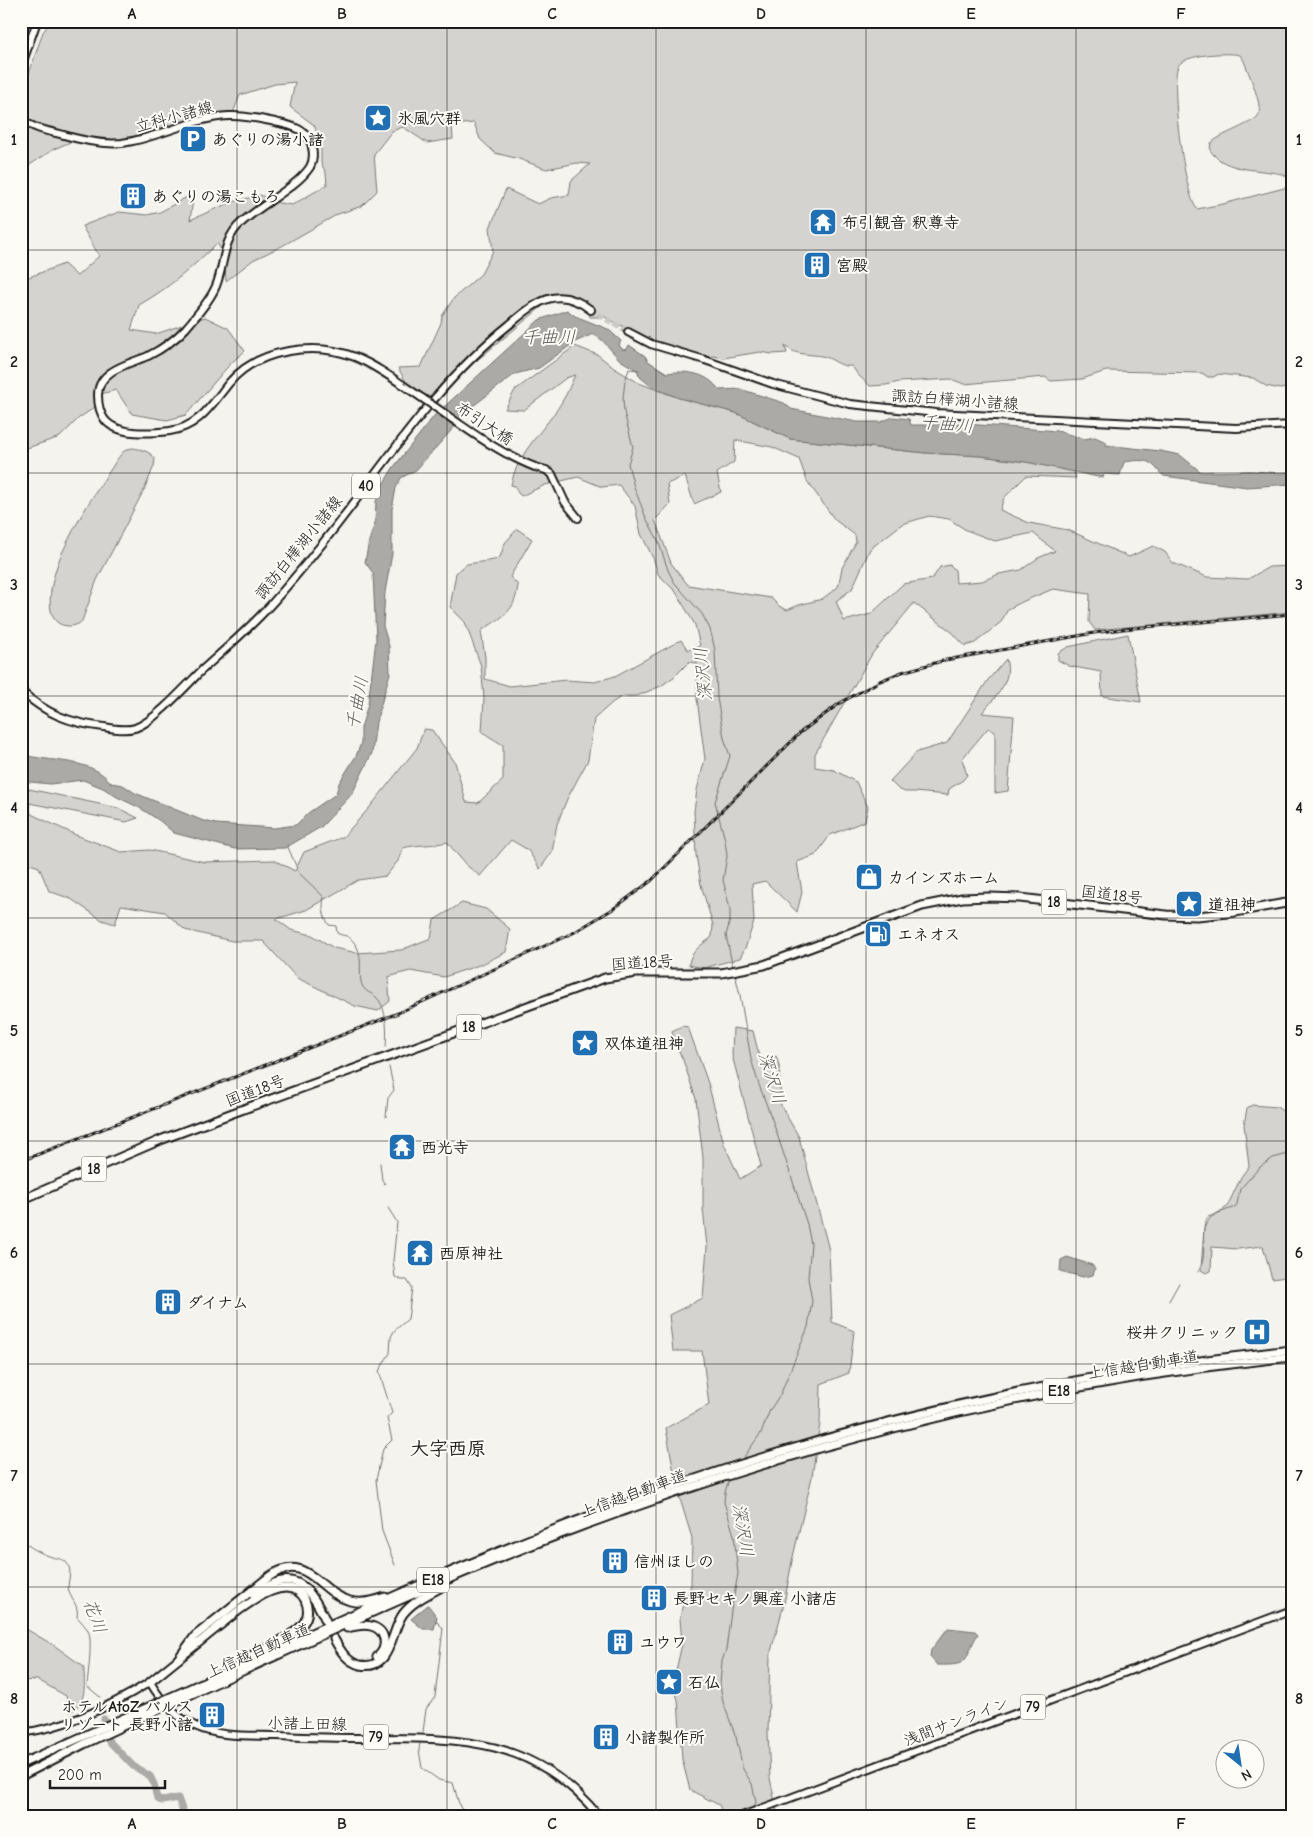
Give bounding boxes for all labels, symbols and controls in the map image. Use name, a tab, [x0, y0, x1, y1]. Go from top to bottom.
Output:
text: A	[128, 5, 137, 23]
text: B	[337, 5, 347, 23]
text: C	[547, 5, 557, 23]
text: D	[756, 5, 766, 23]
text: E	[966, 5, 976, 23]
text: F	[1176, 5, 1186, 23]
street label: 立科小諸線	[133, 98, 215, 136]
place icon: 氷風穴群	[363, 103, 393, 133]
place label: 氷風穴群	[397, 110, 461, 128]
parking icon: あぐりの湯小諸	[178, 124, 208, 154]
text: 1	[11, 131, 17, 149]
place label: あぐりの湯小諸	[212, 131, 324, 149]
text: 1	[1296, 131, 1302, 149]
building icon: あぐりの湯こもろ	[118, 181, 148, 211]
place label: あぐりの湯こもろ	[152, 188, 280, 206]
temple icon: 布引観音 釈尊寺	[808, 207, 838, 237]
place label: 布引観音 釈尊寺	[842, 214, 960, 232]
building icon: 宮殿	[802, 250, 832, 280]
place label: 宮殿	[836, 257, 868, 275]
water label: 千曲川	[522, 327, 576, 348]
text: 2	[10, 353, 18, 371]
text: 2	[1295, 353, 1303, 371]
street label: 諏訪白樺湖小諸線	[890, 387, 1019, 413]
street label: 布引大橋	[453, 399, 516, 449]
water label: 千曲川	[919, 412, 975, 437]
road number: 40	[352, 474, 380, 498]
street label: 諏訪白樺湖小諸線	[252, 492, 346, 603]
text: 3	[10, 576, 18, 594]
text: 3	[1295, 576, 1303, 594]
water label: 深沢川	[690, 646, 717, 702]
water label: 千曲川	[342, 675, 373, 732]
text: 4	[10, 799, 18, 817]
text: 4	[1295, 799, 1303, 817]
shop icon: カインズホーム	[854, 862, 884, 892]
place label: カインズホーム	[888, 869, 999, 887]
street label: 国道18号	[1080, 882, 1144, 908]
place icon: 道祖神	[1174, 889, 1204, 919]
road number: 18	[1042, 890, 1066, 914]
place label: 道祖神	[1208, 896, 1256, 914]
fuel station icon: エネオス	[863, 919, 893, 949]
place label: エネオス	[897, 926, 960, 944]
street label: 国道18号	[610, 952, 674, 974]
road number: 18	[456, 1014, 482, 1040]
text: 5	[10, 1022, 18, 1040]
text: 5	[1295, 1022, 1303, 1040]
place icon: 双体道祖神	[570, 1028, 600, 1058]
place label: 双体道祖神	[604, 1035, 684, 1053]
water label: 深沢川	[754, 1049, 789, 1107]
street label: 国道18号	[223, 1071, 288, 1111]
temple icon: 西光寺	[387, 1132, 417, 1162]
place label: 西光寺	[421, 1139, 469, 1157]
road number: 18	[82, 1156, 106, 1182]
temple icon: 西原神社	[405, 1238, 435, 1268]
text: 6	[10, 1244, 18, 1262]
text: 6	[1295, 1244, 1303, 1262]
place label: 西原神社	[439, 1245, 503, 1263]
building icon: ダイナム	[153, 1287, 183, 1317]
place label: ダイナム	[187, 1294, 248, 1312]
hospital icon: 桜井クリニック	[1242, 1317, 1272, 1347]
place label: 桜井クリニック	[1126, 1324, 1238, 1342]
street label: 上信越自動車道	[1086, 1347, 1200, 1383]
road number: E18	[1043, 1378, 1075, 1404]
district label: 大字西原	[410, 1438, 486, 1460]
street label: 上信越自動車道	[578, 1466, 689, 1522]
text: 7	[10, 1467, 18, 1485]
text: 7	[1295, 1467, 1303, 1485]
water label: 深沢川	[728, 1502, 757, 1558]
building icon: 信州ほしの	[600, 1546, 630, 1576]
place label: 信州ほしの	[634, 1553, 714, 1571]
road number: E18	[417, 1568, 449, 1592]
building icon: 長野セキノ興産 小諸店	[639, 1583, 669, 1613]
place label: 長野セキノ興産 小諸店	[673, 1590, 838, 1608]
water label: 花川	[79, 1596, 111, 1637]
street label: 上信越自動車道	[204, 1620, 313, 1682]
building icon: ユウワ	[605, 1627, 635, 1657]
place label: ユウワ	[639, 1634, 687, 1652]
place icon: 石仏	[654, 1667, 684, 1697]
place label: 石仏	[688, 1674, 720, 1692]
text: 8	[10, 1690, 18, 1708]
text: 8	[1295, 1690, 1303, 1708]
street label: 浅間サンライン	[901, 1694, 1012, 1750]
road number: 79	[1020, 1694, 1046, 1720]
place label: ホテルAtoZ バルス リゾート 長野小諸	[61, 1698, 193, 1734]
building icon: ホテルAtoZ バルス リゾート 長野小諸	[197, 1700, 227, 1730]
street label: 小諸上田線	[267, 1714, 347, 1734]
building icon: 小諸製作所	[591, 1722, 621, 1752]
road number: 79	[364, 1724, 388, 1750]
place label: 小諸製作所	[625, 1729, 705, 1747]
north arrow	[1216, 1740, 1266, 1790]
scale bar	[50, 1757, 165, 1789]
text: N	[1238, 1765, 1254, 1784]
text: 200 m	[58, 1766, 102, 1784]
text: A	[128, 1815, 137, 1833]
text: B	[337, 1815, 347, 1833]
text: C	[547, 1815, 557, 1833]
text: D	[756, 1815, 766, 1833]
text: E	[966, 1815, 976, 1833]
text: F	[1176, 1815, 1186, 1833]

